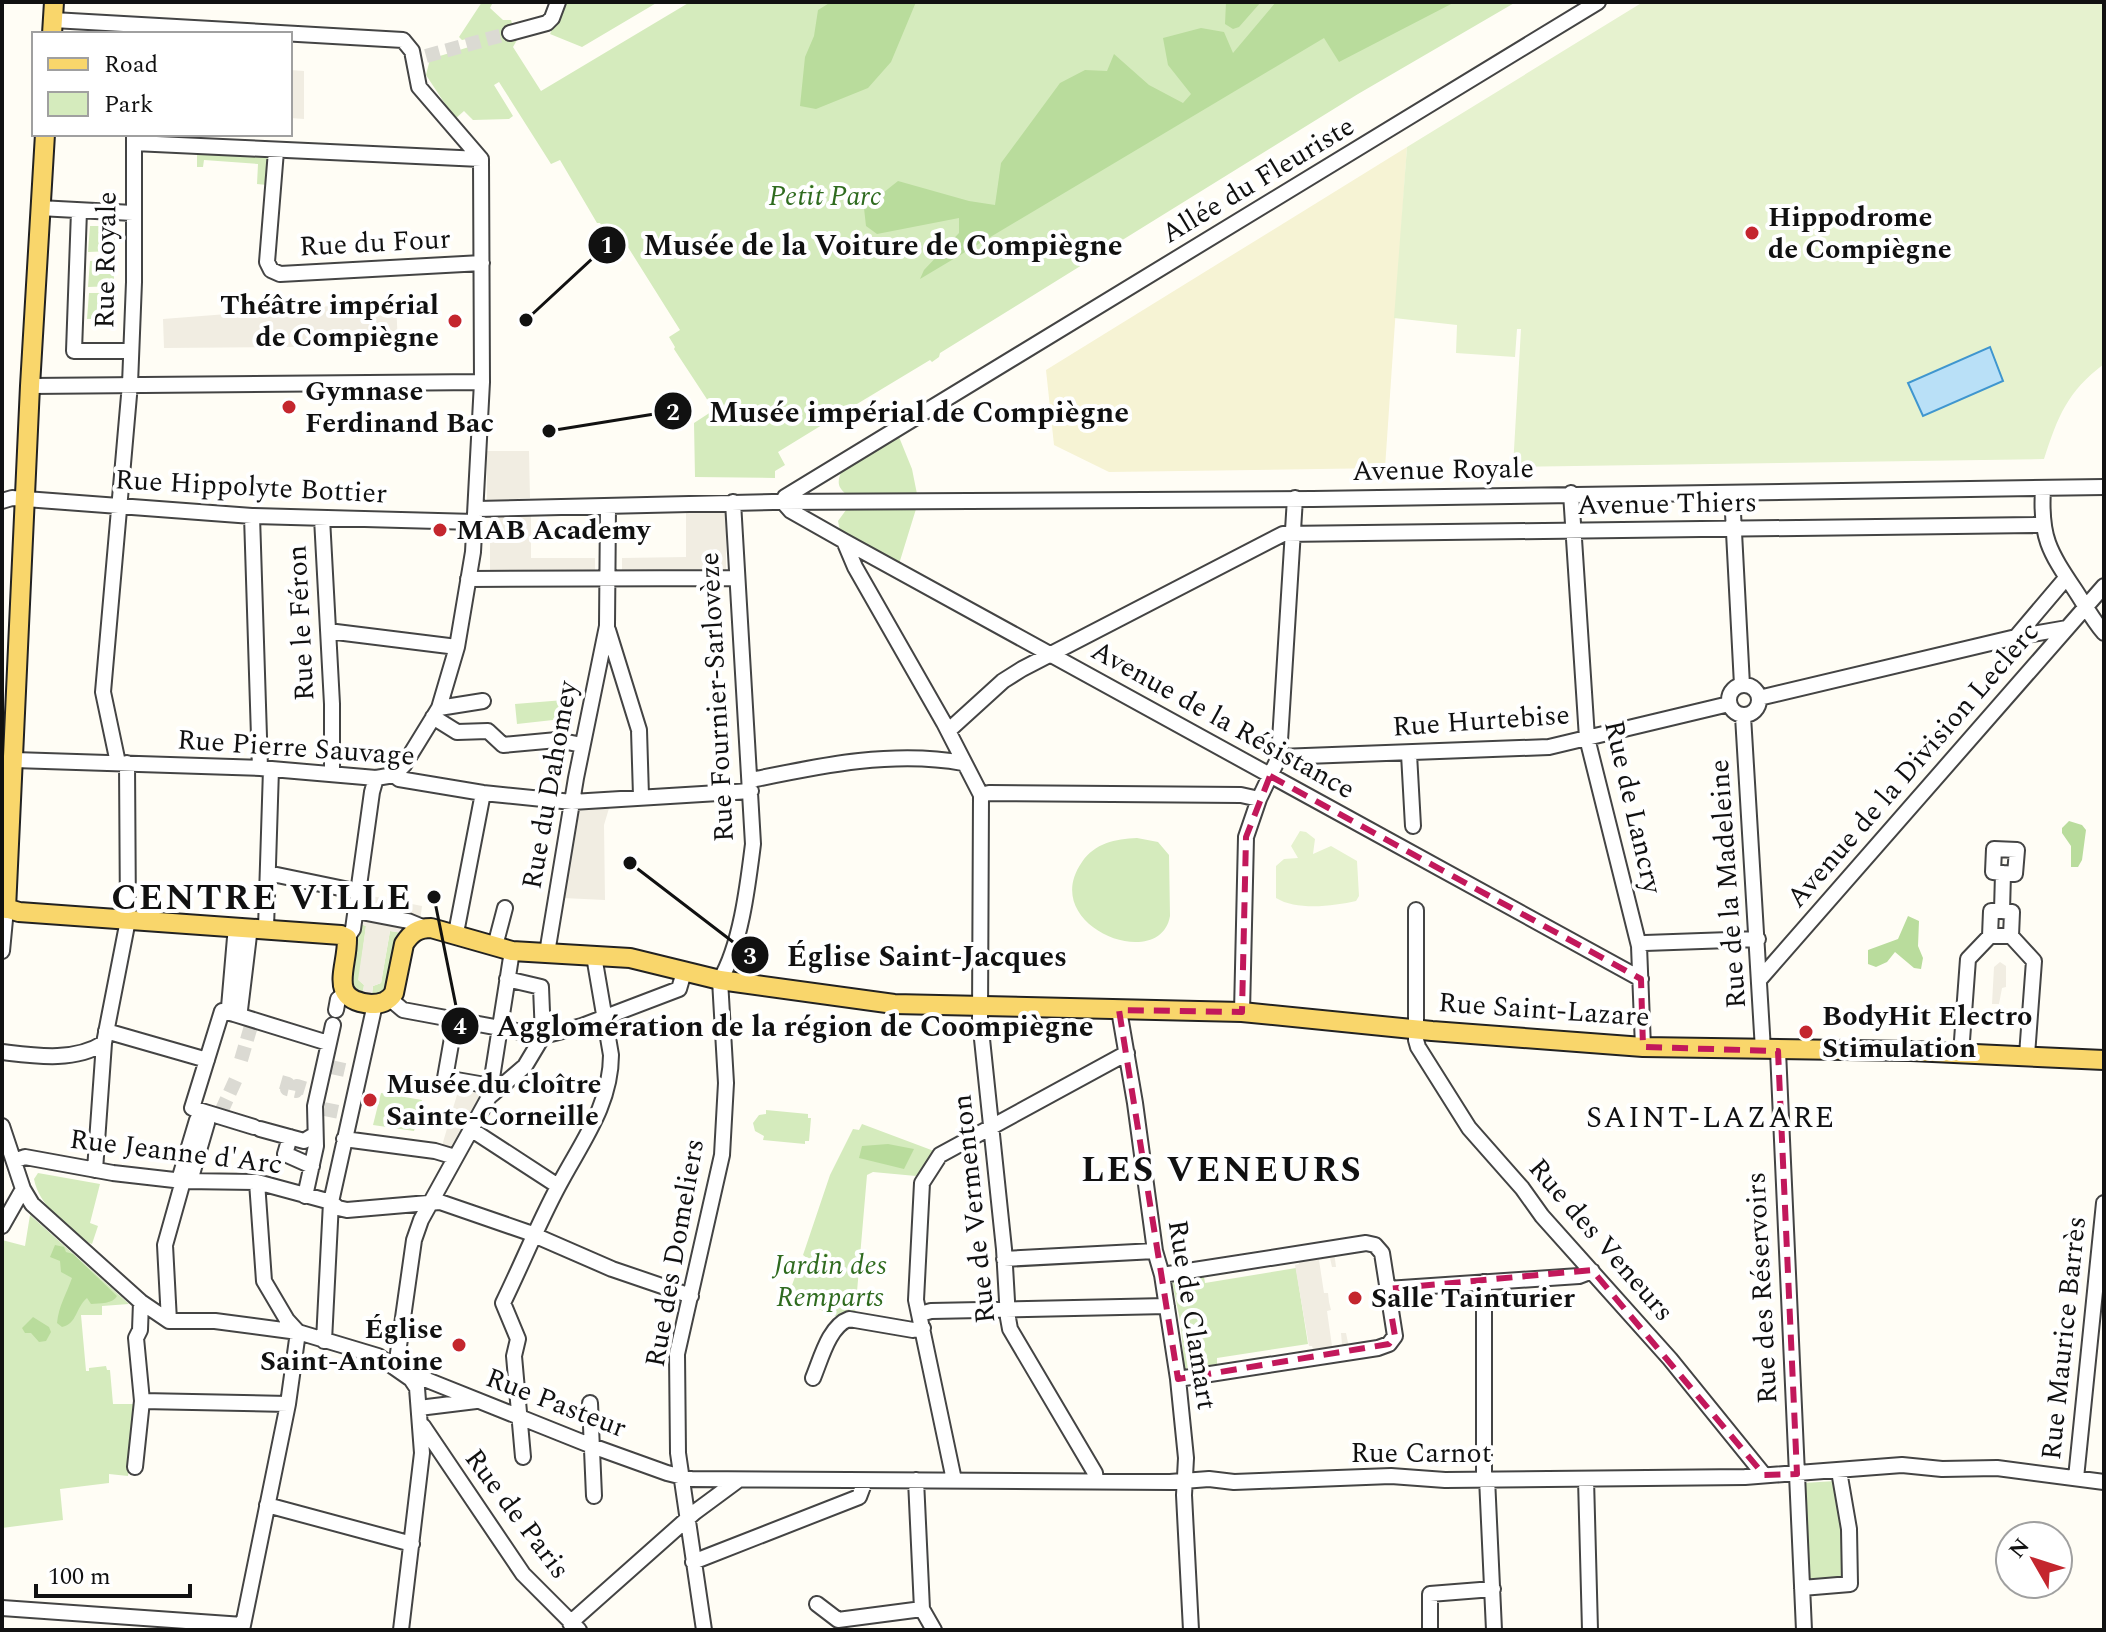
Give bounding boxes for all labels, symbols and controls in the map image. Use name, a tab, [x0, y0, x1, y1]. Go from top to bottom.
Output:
legend	[32, 32, 292, 136]
text: Road	[104, 47, 158, 83]
text: Park	[104, 87, 154, 123]
street label: Allée du Fleuriste	[1153, 105, 1363, 255]
park label: Petit Parc	[769, 175, 881, 218]
street label: Rue Royale	[83, 191, 129, 329]
place label: Hippodrome de Compiègne	[1768, 196, 1952, 271]
street label: Rue du Four	[298, 218, 452, 268]
callout: Musée de la Voiture de Compiègne	[587, 218, 1139, 272]
text: Musée de la Voiture de Compiègne	[643, 223, 1123, 269]
marker: Hippodrome de Compiègne	[1743, 224, 1761, 242]
text: 1	[600, 228, 614, 264]
place label: Théâtre impérial de Compiègne	[220, 284, 439, 359]
marker: Théâtre impérial de Compiègne	[446, 312, 464, 330]
place label: Gymnase Ferdinand Bac	[305, 370, 494, 445]
callout: Musée impérial de Compiègne	[653, 384, 1145, 438]
text: Musée impérial de Compiègne	[709, 390, 1129, 436]
text: 2	[666, 395, 680, 431]
marker: Gymnase Ferdinand Bac	[280, 398, 298, 416]
street label: Avenue Royale	[1352, 447, 1534, 493]
street label: Rue Hippolyte Bottier	[114, 458, 388, 516]
street label: Avenue Thiers	[1577, 481, 1757, 527]
place label: MAB Academy	[456, 509, 652, 552]
marker: MAB Academy	[431, 521, 449, 539]
street label: Rue le Féron	[275, 544, 327, 702]
street label: Rue Fournier-Sarlovèze	[688, 551, 746, 843]
street label: Avenue de la Division Leclerc	[1776, 612, 2050, 918]
street label: Avenue de la Résistance	[1083, 629, 1363, 811]
street label: Rue du Dahomey	[511, 676, 590, 893]
street label: Rue Hurtebise	[1391, 693, 1571, 749]
street label: Rue de Lancry	[1592, 716, 1674, 899]
street label: Rue Pierre Sauvage	[176, 718, 416, 778]
street label: Rue de la Madeleine	[1698, 758, 1758, 1010]
district label: CENTRE VILLE	[111, 871, 413, 926]
callout: Église Saint-Jacques	[730, 928, 1083, 982]
text: Église Saint-Jacques	[787, 934, 1067, 980]
text: 3	[743, 939, 757, 975]
street label: Rue Saint-Lazare	[1437, 981, 1651, 1039]
place label: BodyHit Electro Stimulation	[1822, 995, 2032, 1070]
callout: Agglomération de la région de Coompiègne	[440, 999, 1110, 1053]
text: Agglomération de la région de Coompiègne	[496, 1004, 1094, 1050]
text: 4	[453, 1009, 467, 1045]
marker: BodyHit Electro Stimulation	[1797, 1023, 1815, 1041]
place label: Musée du cloître Sainte-Corneille	[386, 1063, 601, 1138]
marker: Musée du cloître Sainte-Corneille	[361, 1091, 379, 1109]
street label: Rue de Vermenton	[941, 1092, 1007, 1326]
district label: SAINT-LAZARE	[1586, 1095, 1836, 1141]
street label: Rue Jeanne d'Arc	[67, 1118, 285, 1186]
street label: Rue des Domeliers	[634, 1135, 716, 1371]
district label: LES VENEURS	[1081, 1143, 1363, 1198]
street label: Rue des Veneurs	[1518, 1149, 1684, 1331]
street label: Rue des Réservoirs	[1734, 1171, 1790, 1405]
street label: Rue Maurice Barrès	[2030, 1214, 2098, 1462]
street label: Rue de Clamart	[1156, 1217, 1228, 1413]
park label: Jardin des Remparts	[771, 1244, 887, 1319]
place label: Salle Tainturier	[1371, 1277, 1575, 1320]
marker: Salle Tainturier	[1346, 1289, 1364, 1307]
place label: Église Saint-Antoine	[260, 1308, 443, 1383]
marker: Église Saint-Antoine	[450, 1336, 468, 1354]
street label: Rue Pasteur	[479, 1356, 633, 1450]
street label: Rue Carnot	[1350, 1432, 1492, 1475]
street label: Rue de Paris	[454, 1440, 580, 1588]
north arrow	[1994, 1520, 2074, 1600]
text: N	[2001, 1531, 2038, 1566]
scale bar	[36, 1548, 190, 1598]
text: 100 m	[48, 1559, 111, 1595]

